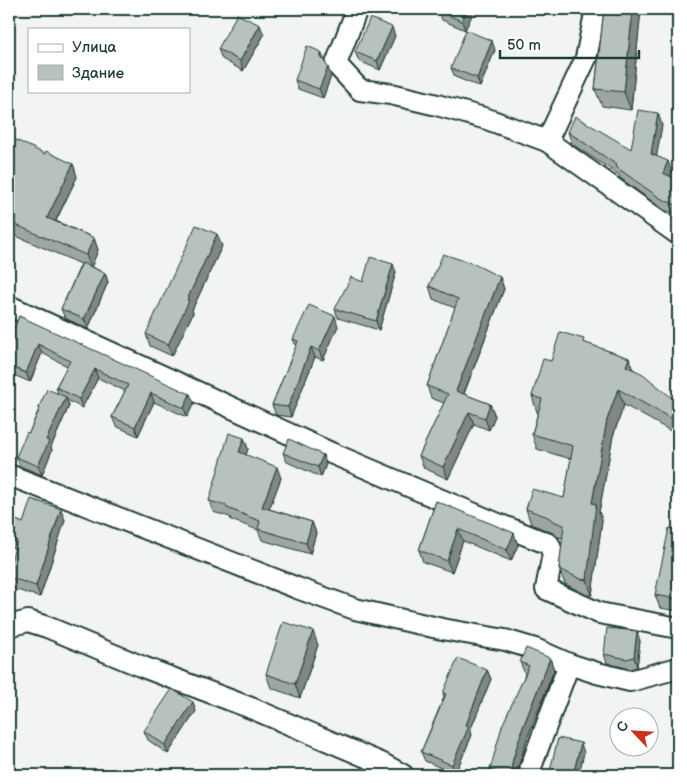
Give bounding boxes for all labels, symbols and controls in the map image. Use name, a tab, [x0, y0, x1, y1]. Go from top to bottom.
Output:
legend	[28, 28, 190, 92]
scale bar	[500, 28, 638, 60]
text: 50 m	[507, 36, 541, 55]
text: Улица	[72, 38, 117, 57]
text: Здание	[72, 64, 124, 83]
north arrow	[610, 706, 660, 756]
text: С	[613, 718, 633, 735]

